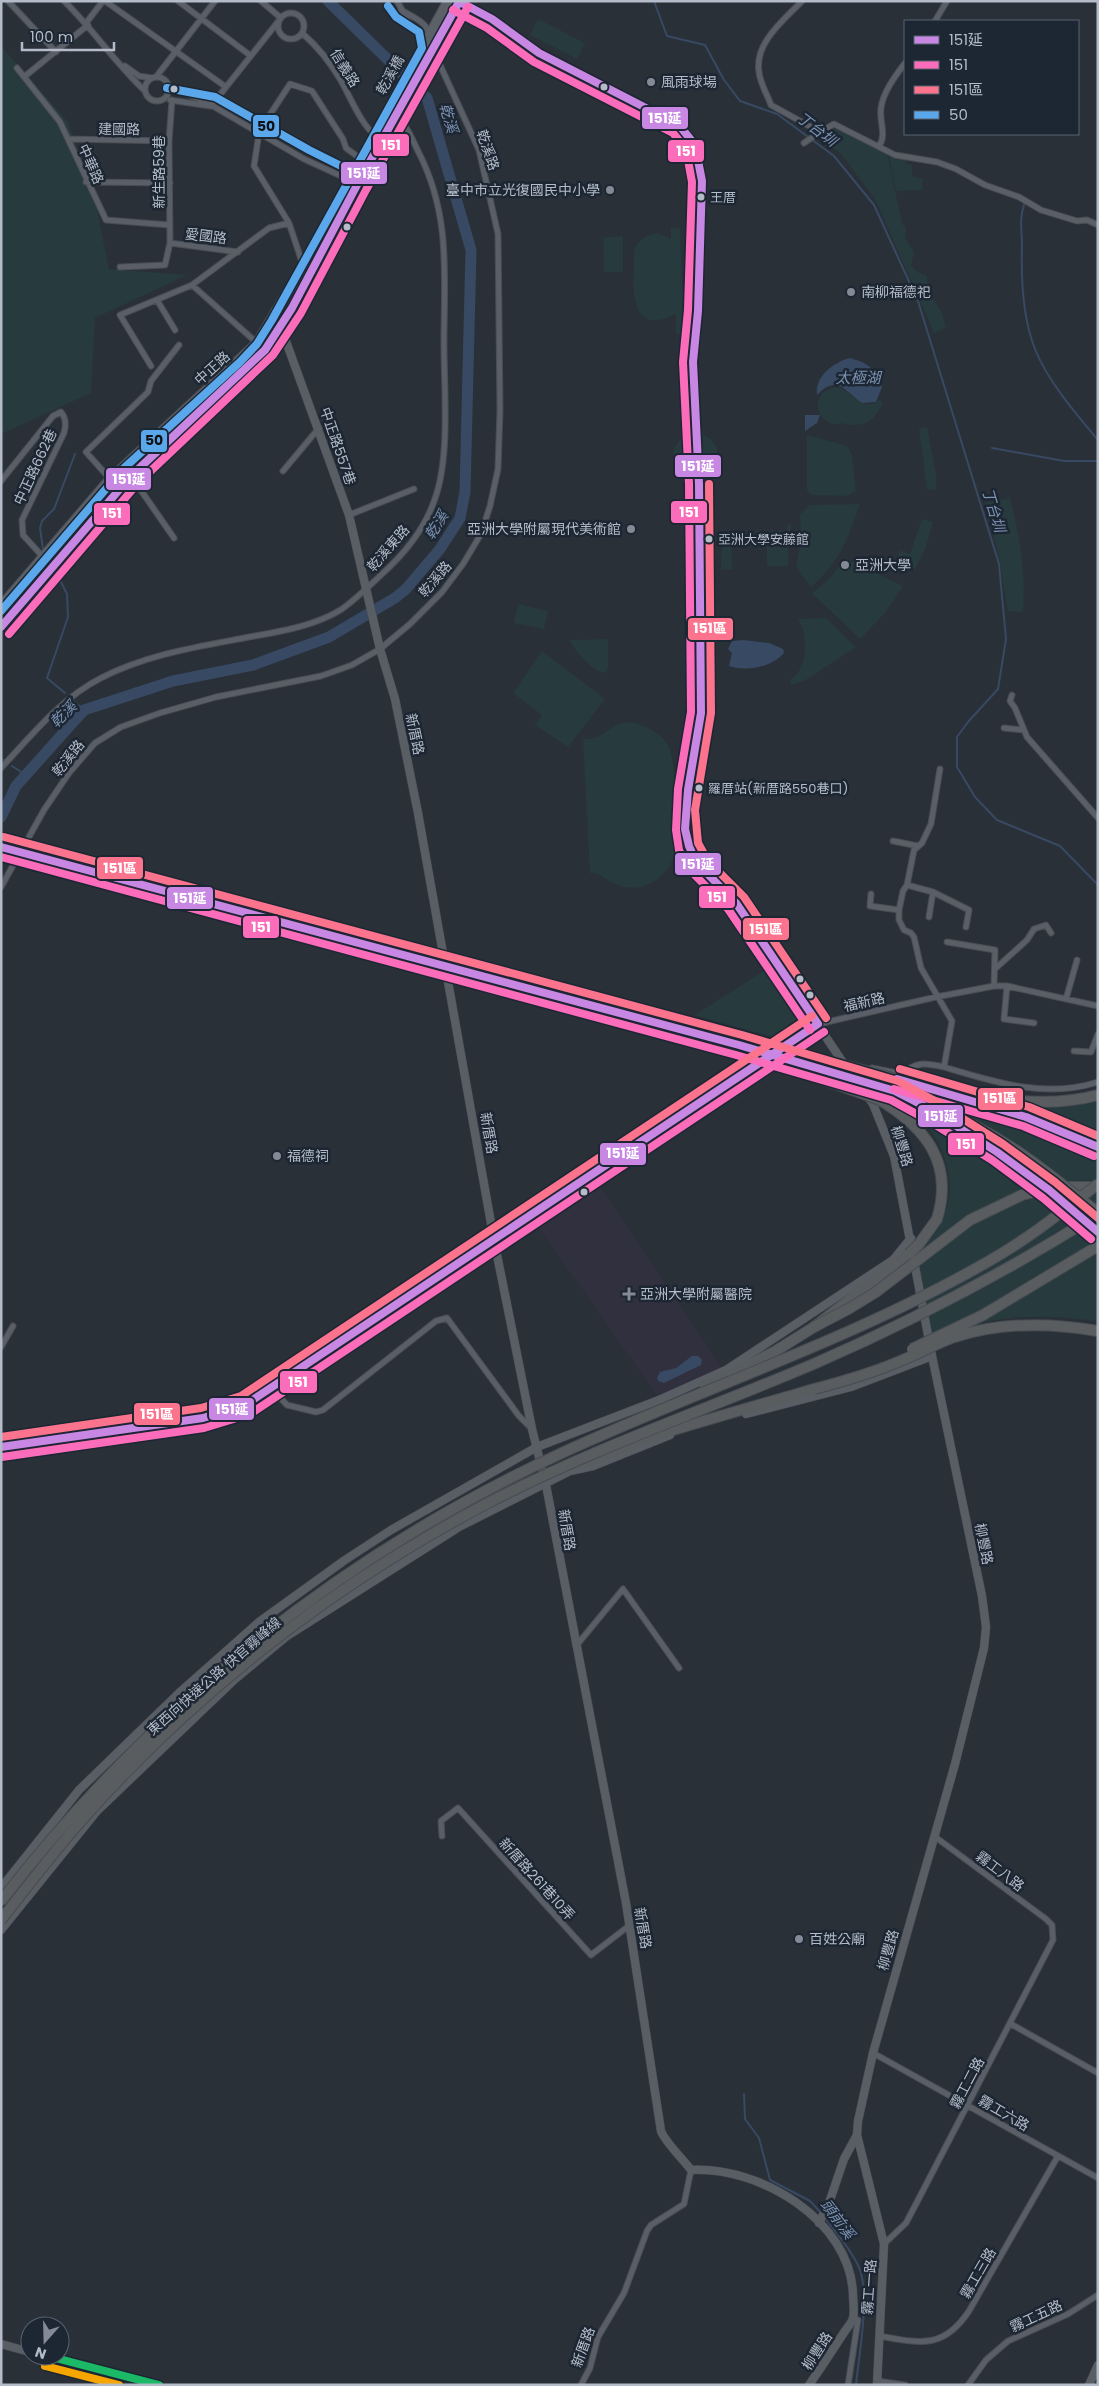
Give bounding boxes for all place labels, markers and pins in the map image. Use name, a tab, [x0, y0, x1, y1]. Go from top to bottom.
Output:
place label: 風雨球場	[661, 72, 717, 92]
marker: 風雨球場	[645, 76, 657, 88]
unlabelled marker	[599, 82, 609, 92]
unlabelled marker	[169, 84, 179, 94]
place label: 臺中市立光復國民中小學	[446, 180, 600, 200]
marker: 臺中市立光復國民中小學	[604, 184, 616, 196]
place label: 王厝	[710, 188, 736, 207]
marker: 王厝	[696, 192, 706, 202]
unlabelled marker	[342, 222, 352, 232]
place label: 南柳福德祀	[861, 282, 931, 302]
marker: 南柳福德祀	[845, 286, 857, 298]
place label: 亞洲大學附屬現代美術館	[467, 519, 621, 539]
marker: 亞洲大學附屬現代美術館	[625, 523, 637, 535]
place label: 亞洲大學安藤館	[718, 530, 809, 549]
marker: 亞洲大學安藤館	[704, 534, 714, 544]
place label: 亞洲大學	[855, 555, 911, 575]
marker: 亞洲大學	[839, 559, 851, 571]
place label: 羅厝站(新厝路550巷口)	[708, 779, 848, 798]
marker: 羅厝站(新厝路550巷口)	[694, 783, 704, 793]
unlabelled marker	[795, 974, 805, 984]
unlabelled marker	[805, 990, 815, 1000]
place label: 福德祠	[287, 1146, 329, 1166]
marker: 福德祠	[271, 1150, 283, 1162]
unlabelled marker	[579, 1187, 589, 1197]
place label: 亞洲大學附屬醫院	[640, 1284, 752, 1304]
marker: 亞洲大學附屬醫院	[622, 1287, 636, 1301]
place label: 百姓公廟	[809, 1929, 865, 1949]
marker: 百姓公廟	[793, 1933, 805, 1945]

